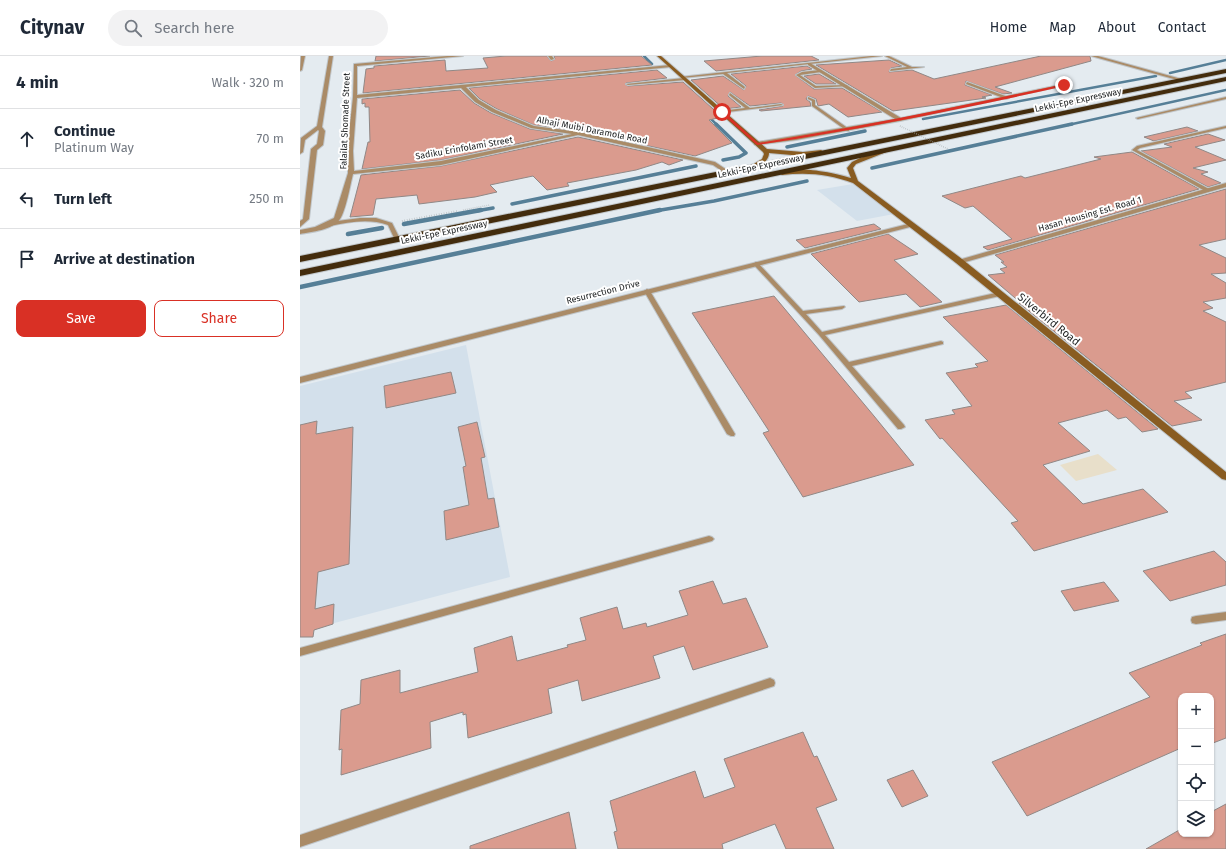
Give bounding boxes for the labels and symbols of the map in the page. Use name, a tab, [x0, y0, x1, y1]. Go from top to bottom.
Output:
street label: Falailat Shomade Street	[338, 72, 352, 170]
route end	[1055, 76, 1073, 94]
street label: Lekki-Epe Expressway	[1034, 86, 1123, 114]
route start	[713, 103, 731, 121]
street label: Alhaji Muibi Daramola Road	[536, 114, 648, 146]
street label: Sadiku Erinfolami Street	[415, 134, 514, 161]
street label: Lekki-Epe Expressway	[717, 152, 806, 180]
street label: Hasan Housing Est. Road 1	[1037, 194, 1143, 234]
street label: Lekki-Epe Expressway	[400, 218, 489, 246]
street label: Resurrection Drive	[565, 278, 641, 306]
street label: Silverbird Road	[1015, 290, 1082, 348]

